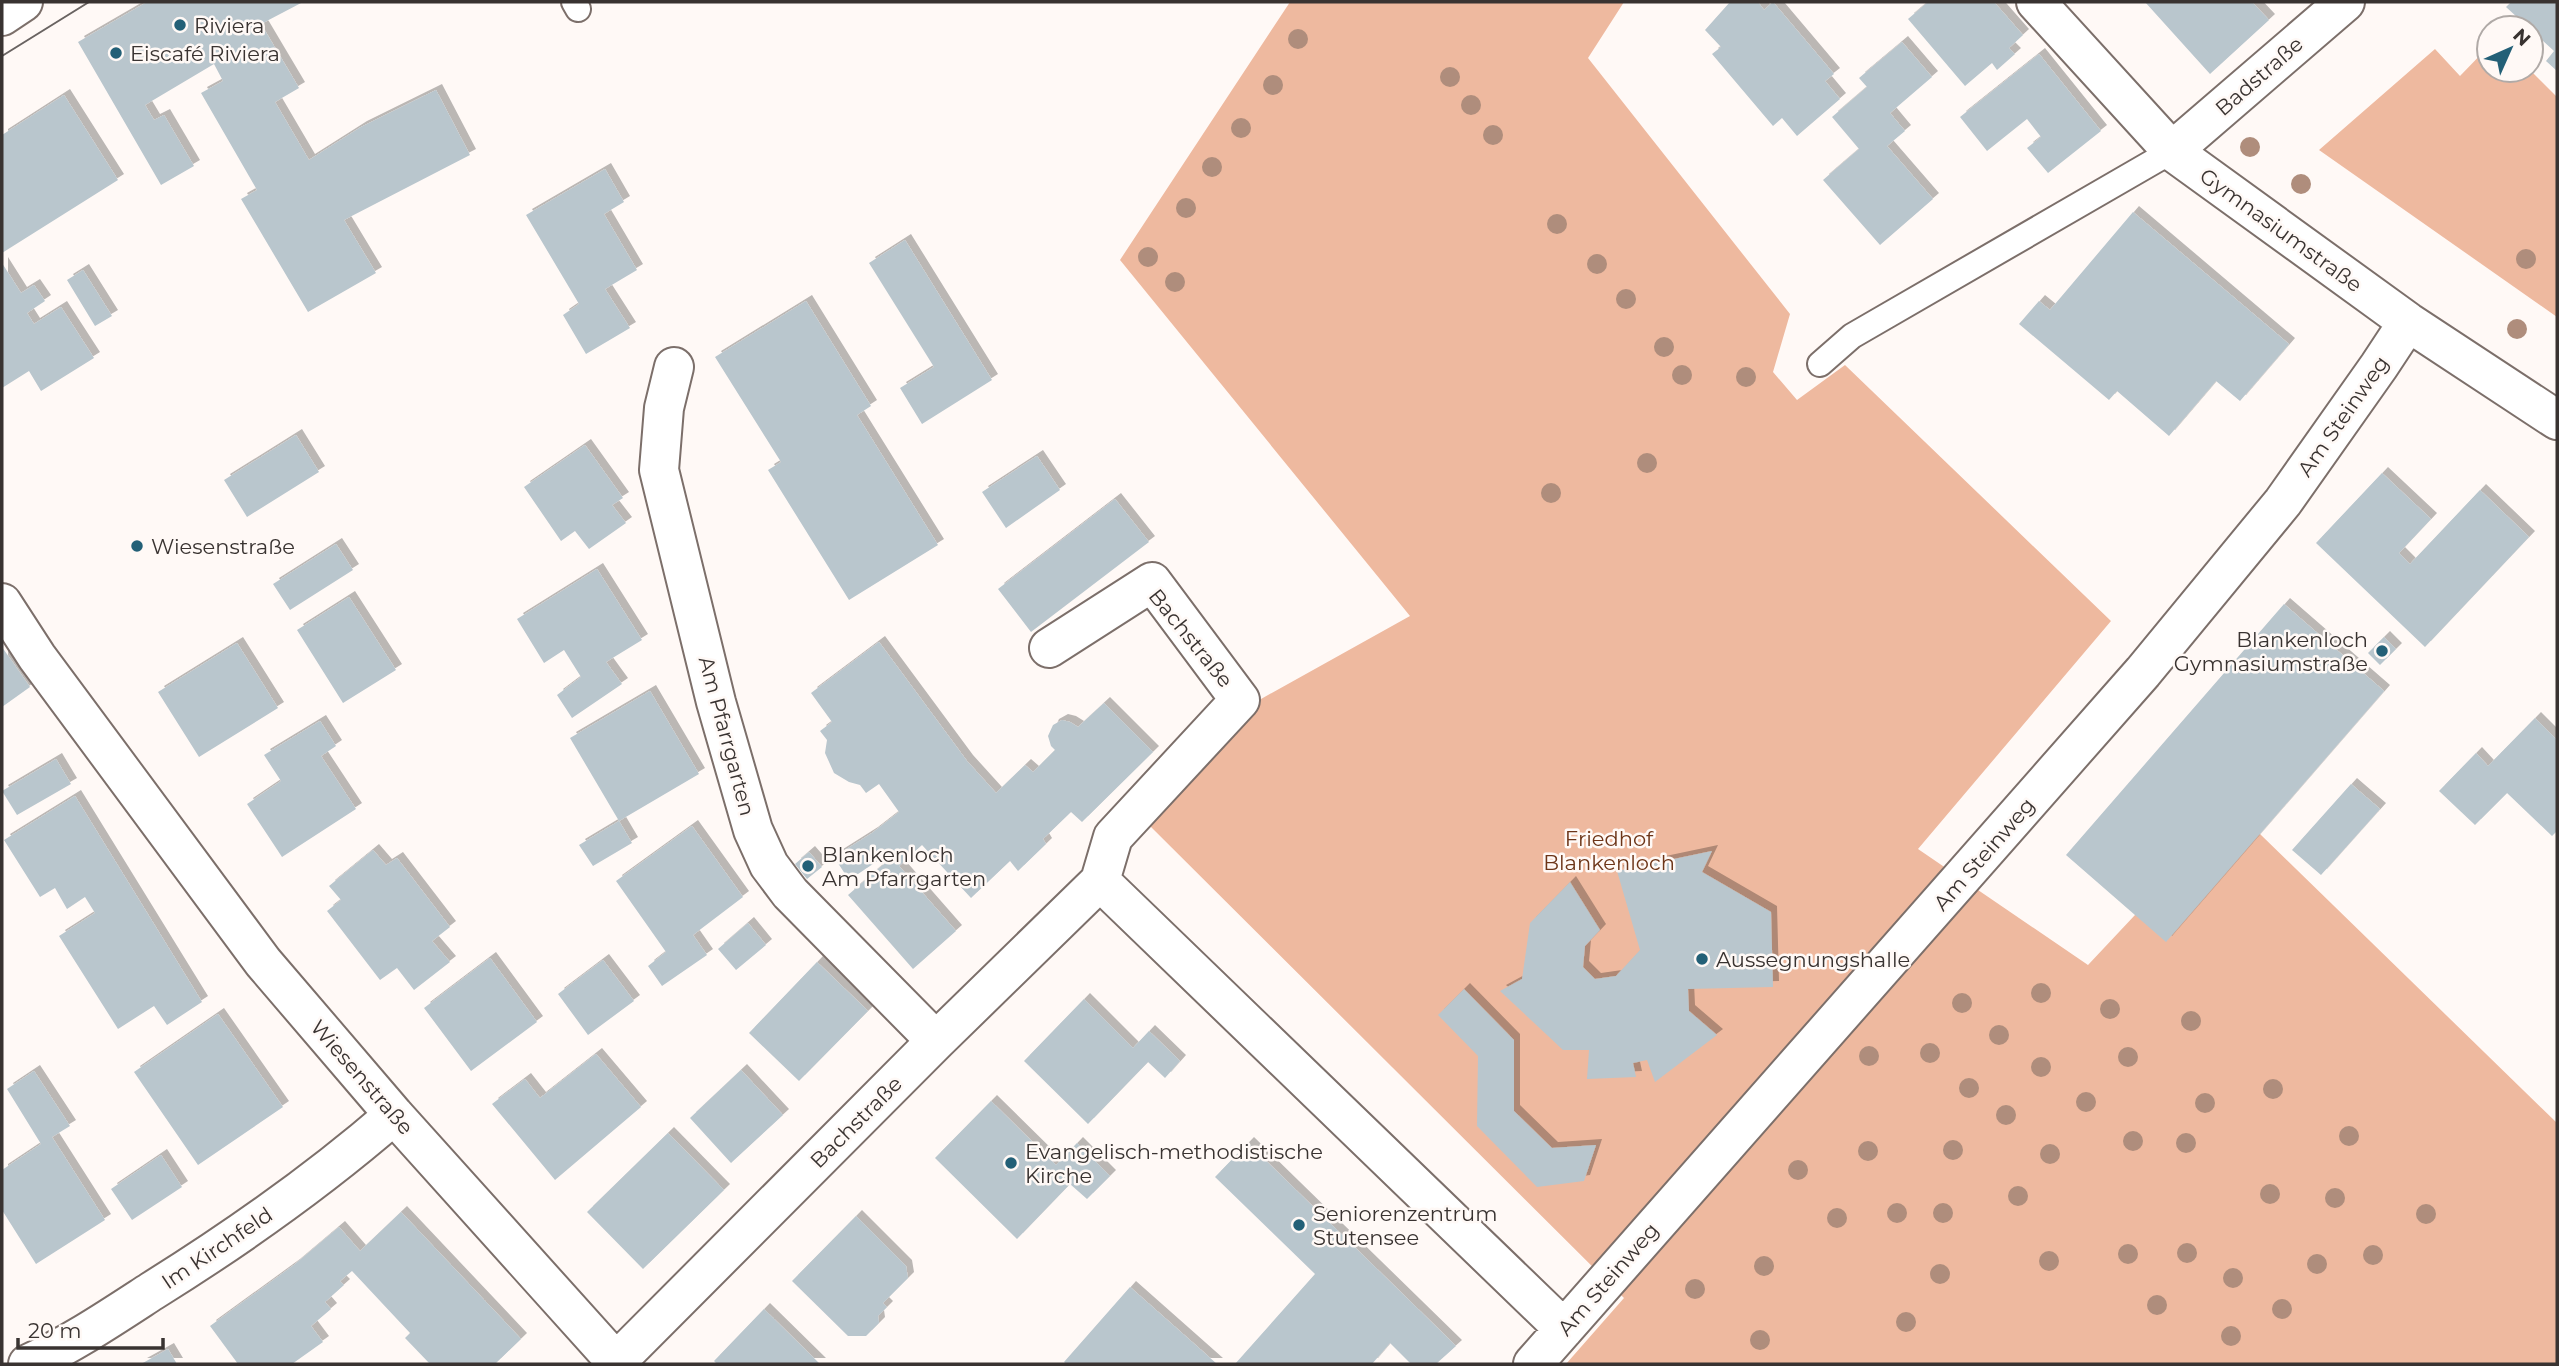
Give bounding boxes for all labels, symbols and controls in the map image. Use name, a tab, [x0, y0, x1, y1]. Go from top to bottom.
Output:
place label: Riviera	[194, 13, 265, 38]
north arrow	[2475, 14, 2545, 84]
marker: Riviera	[172, 17, 188, 33]
text: N	[2508, 24, 2535, 51]
street label: Badstraße	[2210, 31, 2308, 121]
place label: Eiscafé Riviera	[130, 41, 280, 66]
marker: Eiscafé Riviera	[108, 45, 124, 61]
street label: Gymnasiumstraße	[2195, 163, 2367, 297]
street label: Am Steinweg	[2292, 351, 2394, 481]
place label: Wiesenstraße	[151, 534, 295, 559]
marker: Wiesenstraße	[129, 538, 145, 554]
street label: Bachstraße	[1144, 584, 1238, 692]
place label: Blankenloch Gymnasiumstraße	[2174, 627, 2368, 676]
marker: Blankenloch Gymnasiumstraße	[2374, 643, 2390, 659]
street label: Am Pfarrgarten	[694, 653, 760, 819]
street label: Am Steinweg	[1928, 792, 2040, 916]
park label: Friedhof Blankenloch	[1543, 826, 1675, 875]
place label: Blankenloch Am Pfarrgarten	[822, 842, 986, 891]
marker: Blankenloch Am Pfarrgarten	[800, 858, 816, 874]
place label: Aussegnungshalle	[1716, 947, 1910, 972]
marker: Aussegnungshalle	[1694, 951, 1710, 967]
street label: Wiesenstraße	[305, 1015, 419, 1139]
street label: Bachstraße	[805, 1071, 907, 1173]
place label: Evangelisch-methodistische Kirche	[1025, 1139, 1323, 1188]
marker: Evangelisch-methodistische Kirche	[1003, 1155, 1019, 1171]
place label: Seniorenzentrum Stutensee	[1313, 1201, 1497, 1250]
street label: Im Kirchfeld	[157, 1202, 277, 1294]
marker: Seniorenzentrum Stutensee	[1291, 1217, 1307, 1233]
street label: Am Steinweg	[1552, 1217, 1664, 1341]
scale bar	[18, 1306, 163, 1350]
text: 20 m	[28, 1318, 82, 1343]

